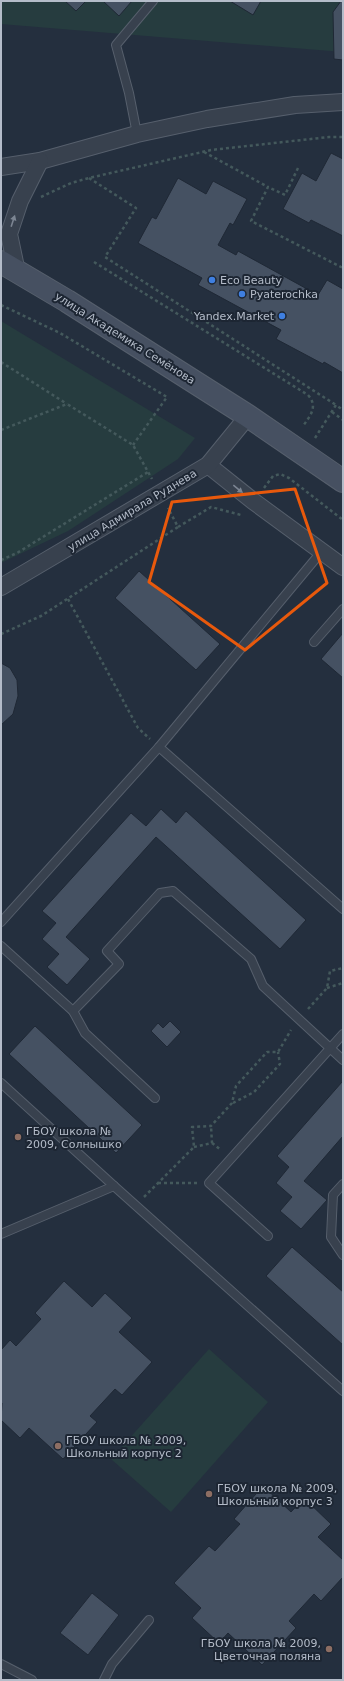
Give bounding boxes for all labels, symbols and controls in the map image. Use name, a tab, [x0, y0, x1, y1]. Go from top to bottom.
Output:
one-way arrow	[10, 214, 16, 226]
place label: Eco Beauty	[220, 274, 283, 287]
marker: Eco Beauty	[207, 275, 217, 285]
place label: Pyaterochka	[250, 288, 318, 301]
marker: Pyaterochka	[237, 289, 247, 299]
street label: улица Академика Семёнова	[52, 290, 197, 387]
place label: Yandex.Market	[193, 310, 275, 323]
marker: Yandex.Market	[277, 311, 287, 321]
street label: улица Адмирала Руднева	[66, 467, 199, 554]
one-way arrow	[233, 485, 244, 493]
place label: ГБОУ школа № 2009, Солнышко	[26, 1125, 122, 1151]
marker: ГБОУ школа № 2009, Солнышко	[13, 1132, 23, 1142]
place label: ГБОУ школа № 2009, Школьный корпус 2	[66, 1434, 186, 1460]
marker: ГБОУ школа № 2009, Школьный корпус 2	[53, 1441, 63, 1451]
place label: ГБОУ школа № 2009, Школьный корпус 3	[217, 1482, 337, 1508]
marker: ГБОУ школа № 2009, Школьный корпус 3	[204, 1489, 214, 1499]
place label: ГБОУ школа № 2009, Цветочная поляна	[201, 1637, 321, 1663]
marker: ГБОУ школа № 2009, Цветочная поляна	[324, 1644, 334, 1654]

